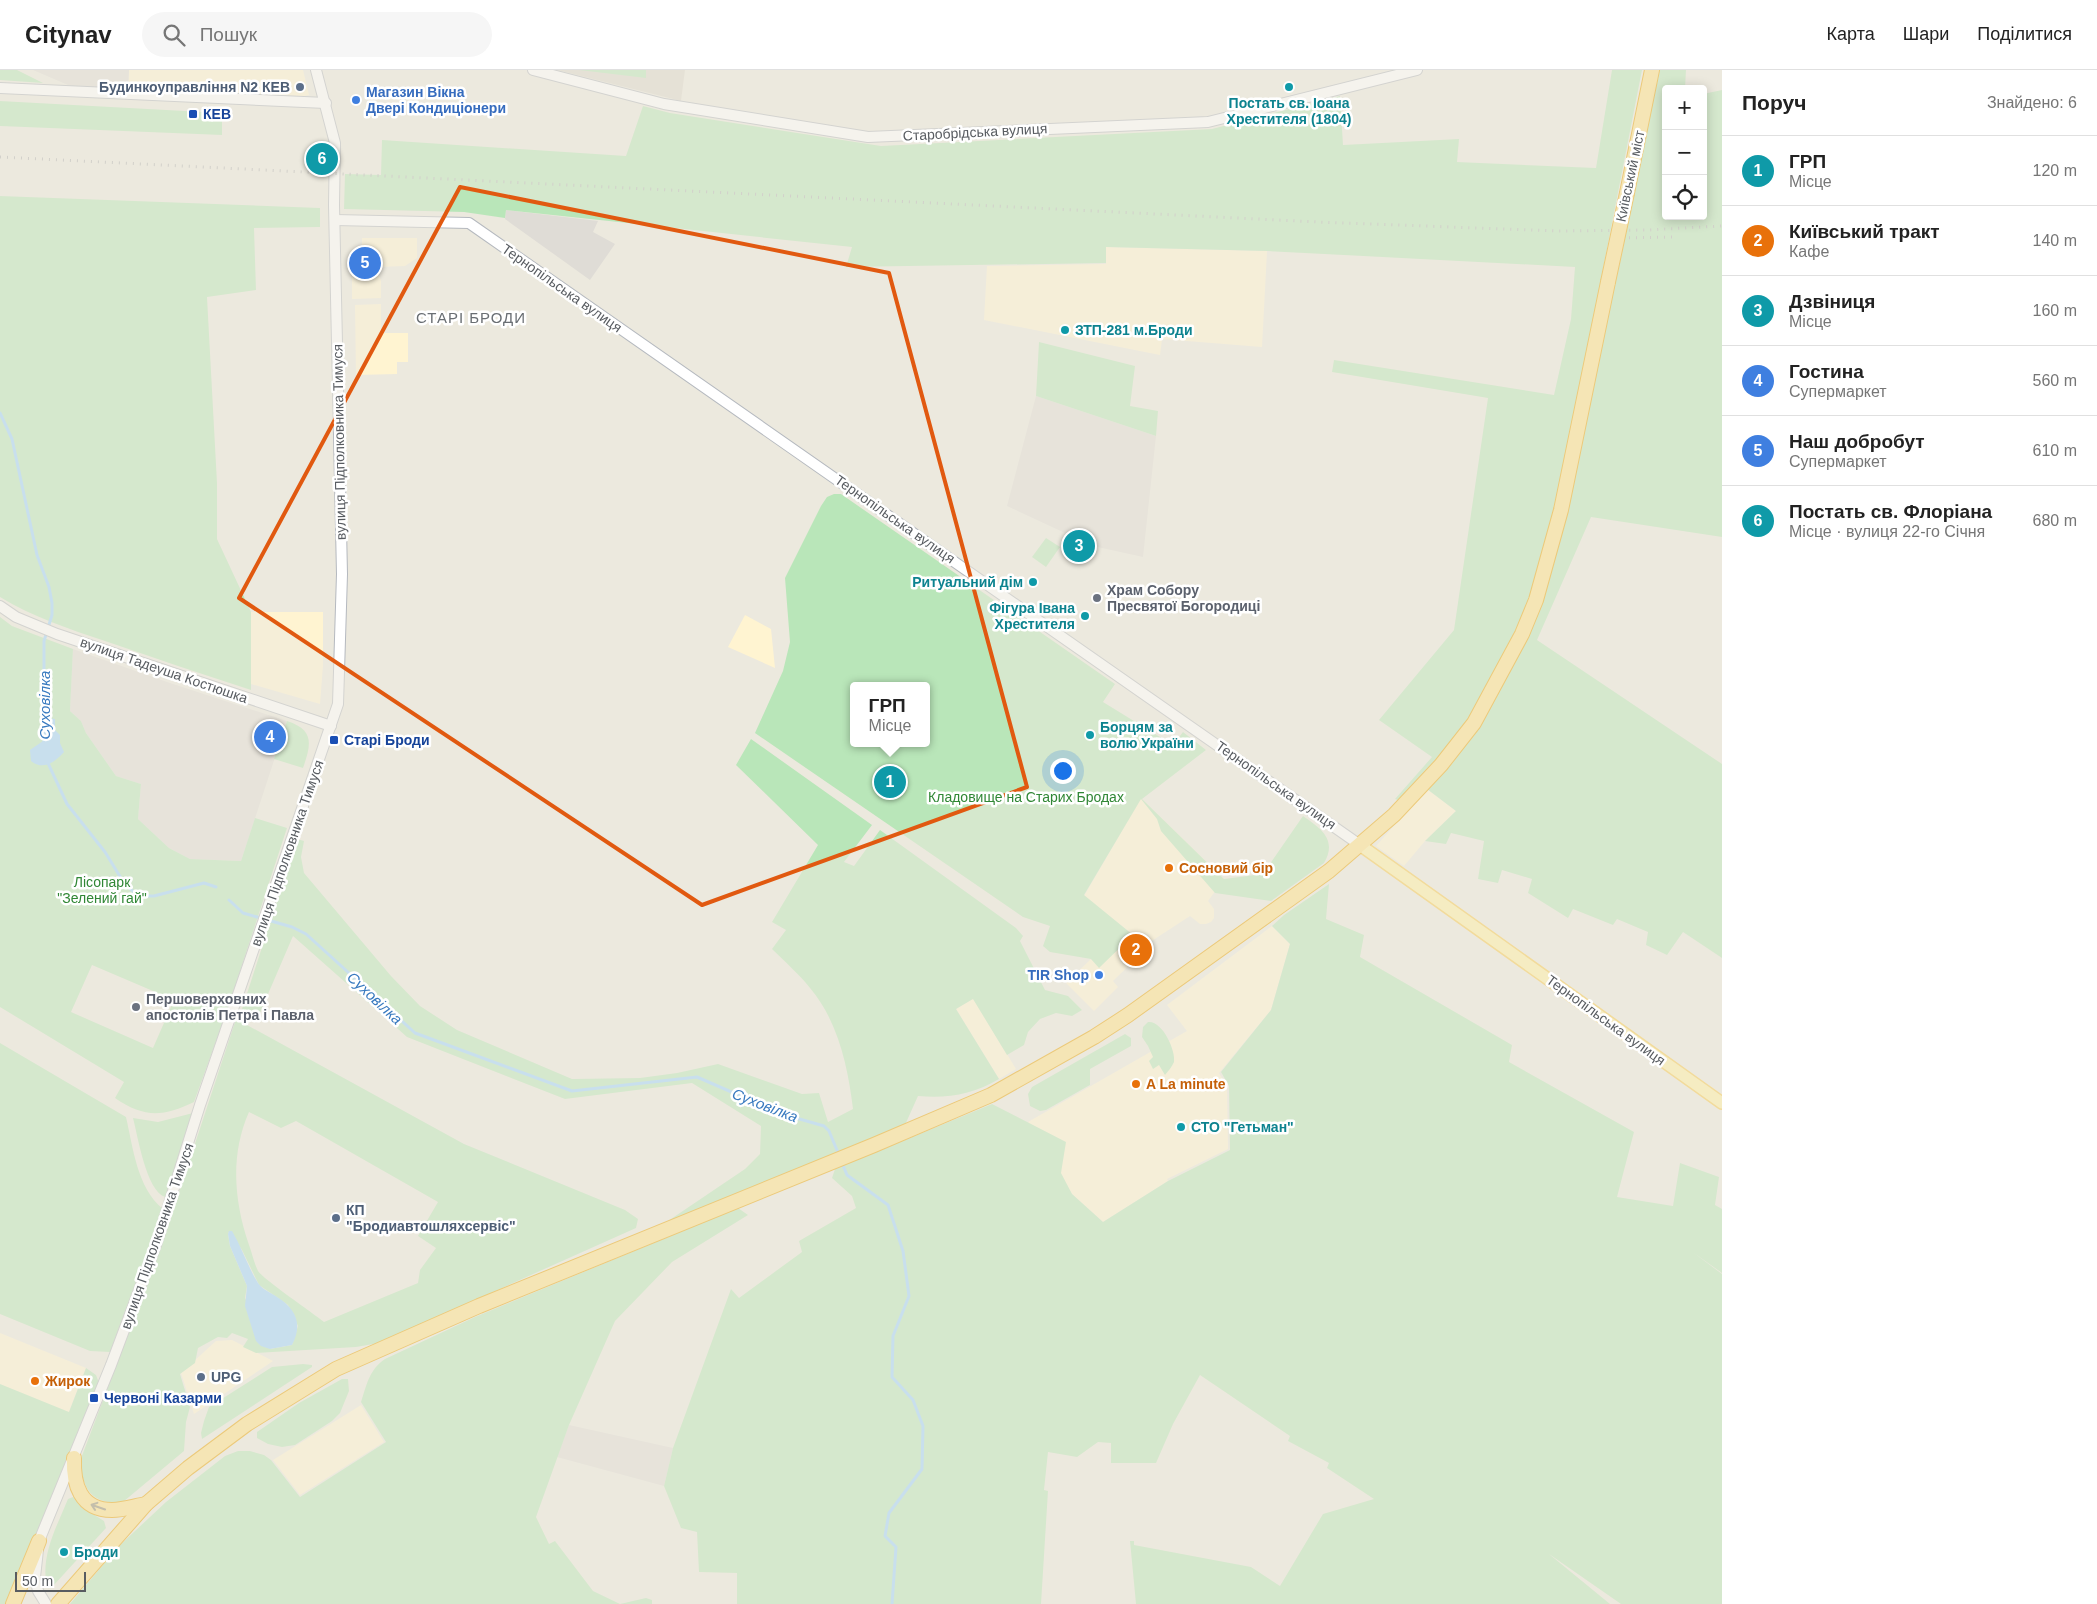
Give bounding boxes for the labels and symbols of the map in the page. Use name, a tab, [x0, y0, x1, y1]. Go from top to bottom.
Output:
place label: Будинкоуправління N2 КЕВ	[99, 79, 290, 95]
marker: Будинкоуправління N2 КЕВ	[294, 81, 306, 93]
marker: Постать св. Іоана Хрестителя (1804)	[1283, 81, 1295, 93]
place label: Магазин Вікна Двері Кондиціонери	[366, 84, 506, 116]
marker: Магазин Вікна Двері Кондиціонери	[350, 94, 362, 106]
place label: Постать св. Іоана Хрестителя (1804)	[1227, 95, 1351, 127]
place label: КЕВ	[203, 106, 231, 122]
marker: КЕВ	[187, 108, 199, 120]
street label: Старобрідська вулиця	[902, 120, 1048, 144]
street label: Київський міст	[1612, 128, 1648, 223]
pin: 6	[306, 140, 338, 178]
street label: Тернопільська вулиця	[499, 240, 625, 336]
pin: 5	[349, 244, 381, 282]
district label: СТАРІ БРОДИ	[416, 309, 526, 326]
place label: ЗТП-281 м.Броди	[1075, 322, 1192, 338]
marker: ЗТП-281 м.Броди	[1059, 324, 1071, 336]
street label: вулиця Підполковника Тимуся	[329, 344, 349, 540]
street label: Тернопільська вулиця	[832, 471, 958, 567]
pin: 3	[1063, 527, 1095, 565]
place label: Ритуальний дім	[912, 574, 1023, 590]
marker: Ритуальний дім	[1027, 576, 1039, 588]
place label: Храм Собору Пресвятої Богородиці	[1107, 582, 1260, 614]
marker: Храм Собору Пресвятої Богородиці	[1091, 592, 1103, 604]
place label: Фігура Івана Хрестителя	[989, 600, 1075, 632]
marker: Фігура Івана Хрестителя	[1079, 610, 1091, 622]
street label: вулиця Тадеуша Костюшка	[78, 634, 250, 706]
water label: Суховілка	[36, 671, 53, 739]
pin: 4	[254, 718, 286, 756]
place label: Борцям за волю України	[1100, 719, 1194, 751]
marker: Борцям за волю України	[1084, 729, 1096, 741]
place label: Старі Броди	[344, 732, 430, 748]
marker: Старі Броди	[328, 734, 340, 746]
street label: Тернопільська вулиця	[1213, 737, 1339, 833]
street label: вулиця Підполковника Тимуся	[248, 758, 326, 948]
your location	[1050, 758, 1076, 784]
pin: 1	[874, 763, 906, 801]
park label: Кладовище на Старих Бродах	[928, 789, 1124, 805]
place label: Сосновий бір	[1179, 860, 1273, 876]
marker: Сосновий бір	[1163, 862, 1175, 874]
park label: Лісопарк "Зелений гай"	[57, 874, 147, 906]
pin: 2	[1120, 931, 1152, 969]
place label: TIR Shop	[1028, 967, 1089, 983]
water label: Суховілка	[344, 968, 406, 1028]
marker: TIR Shop	[1093, 969, 1105, 981]
street label: Тернопільська вулиця	[1544, 972, 1668, 1068]
place label: Першоверховних апостолів Петра і Павла	[146, 991, 314, 1023]
marker: Першоверховних апостолів Петра і Павла	[130, 1001, 142, 1013]
place label: A La minute	[1146, 1076, 1226, 1092]
marker: A La minute	[1130, 1078, 1142, 1090]
water label: Суховілка	[730, 1085, 800, 1125]
place label: СТО "Гетьман"	[1191, 1119, 1294, 1135]
marker: СТО "Гетьман"	[1175, 1121, 1187, 1133]
street label: вулиця Підполковника Тимуся	[118, 1141, 196, 1331]
place label: КП "Бродиавтошляхсервіс"	[346, 1202, 516, 1234]
marker: КП "Бродиавтошляхсервіс"	[330, 1212, 342, 1224]
place label: UPG	[211, 1369, 241, 1385]
marker: UPG	[195, 1371, 207, 1383]
place label: Жирок	[44, 1373, 91, 1389]
marker: Жирок	[29, 1375, 41, 1387]
place label: Червоні Казарми	[104, 1390, 222, 1406]
marker: Червоні Казарми	[88, 1392, 100, 1404]
one-way arrow	[91, 1501, 107, 1511]
place label: Броди	[74, 1544, 118, 1560]
marker: Броди	[58, 1546, 70, 1558]
scale bar	[15, 1569, 86, 1592]

